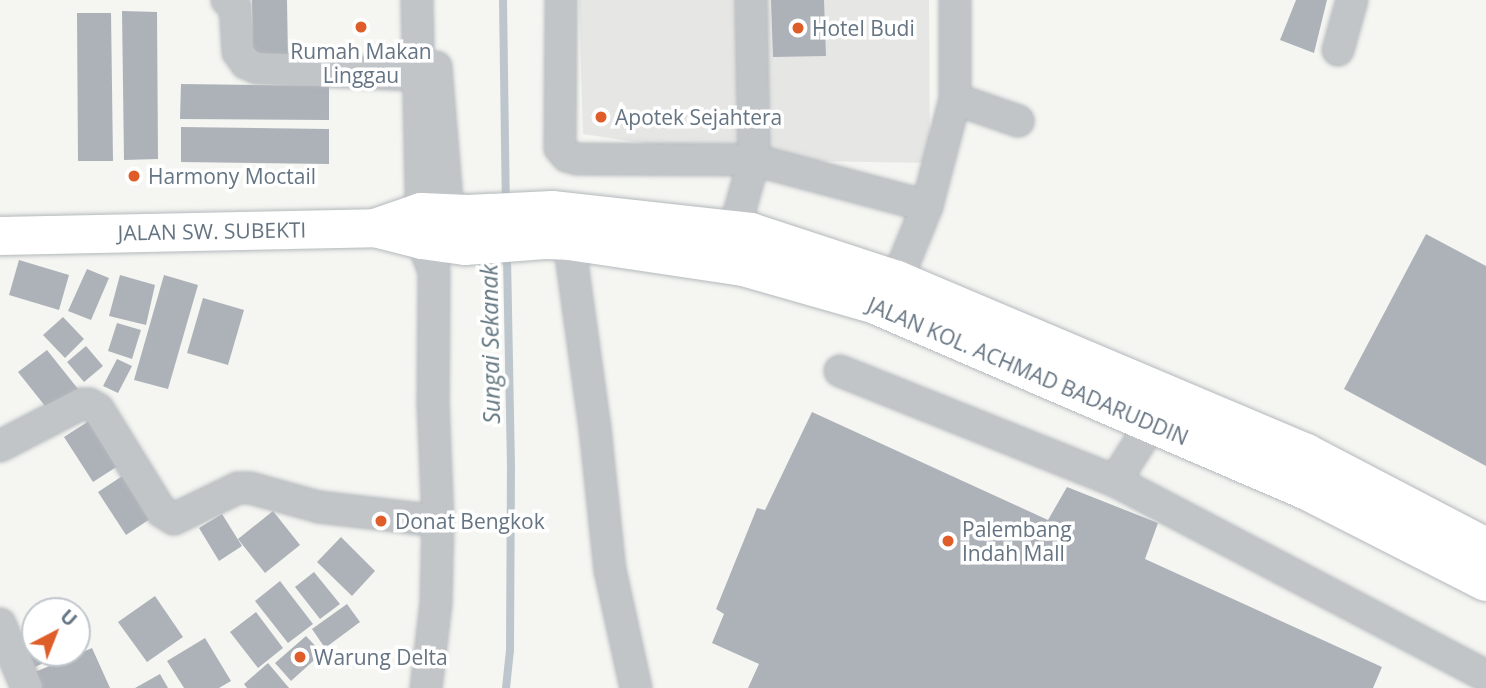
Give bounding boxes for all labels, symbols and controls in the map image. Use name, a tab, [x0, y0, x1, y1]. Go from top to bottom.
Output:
place label: Hotel Budi	[812, 15, 915, 41]
marker: Rumah Makan Linggau	[353, 19, 369, 35]
marker: Hotel Budi	[790, 20, 806, 36]
place label: Rumah Makan Linggau	[290, 38, 432, 88]
place label: Apotek Sejahtera	[615, 104, 782, 130]
marker: Apotek Sejahtera	[593, 109, 609, 125]
place label: Harmony Moctail	[148, 163, 316, 189]
marker: Harmony Moctail	[126, 168, 142, 184]
street label: JALAN SW. SUBEKTI	[117, 217, 307, 245]
water label: Sungai Sekanak	[475, 264, 505, 424]
street label: JALAN KOL. ACHMAD BADARUDDIN	[864, 292, 1192, 450]
place label: Donat Bengkok	[395, 508, 545, 534]
marker: Donat Bengkok	[373, 513, 389, 529]
place label: Palembang Indah Mall	[962, 516, 1072, 566]
marker: Palembang Indah Mall	[940, 533, 956, 549]
north arrow	[21, 597, 91, 667]
text: U	[55, 603, 83, 632]
place label: Warung Delta	[314, 644, 448, 670]
marker: Warung Delta	[292, 649, 308, 665]

